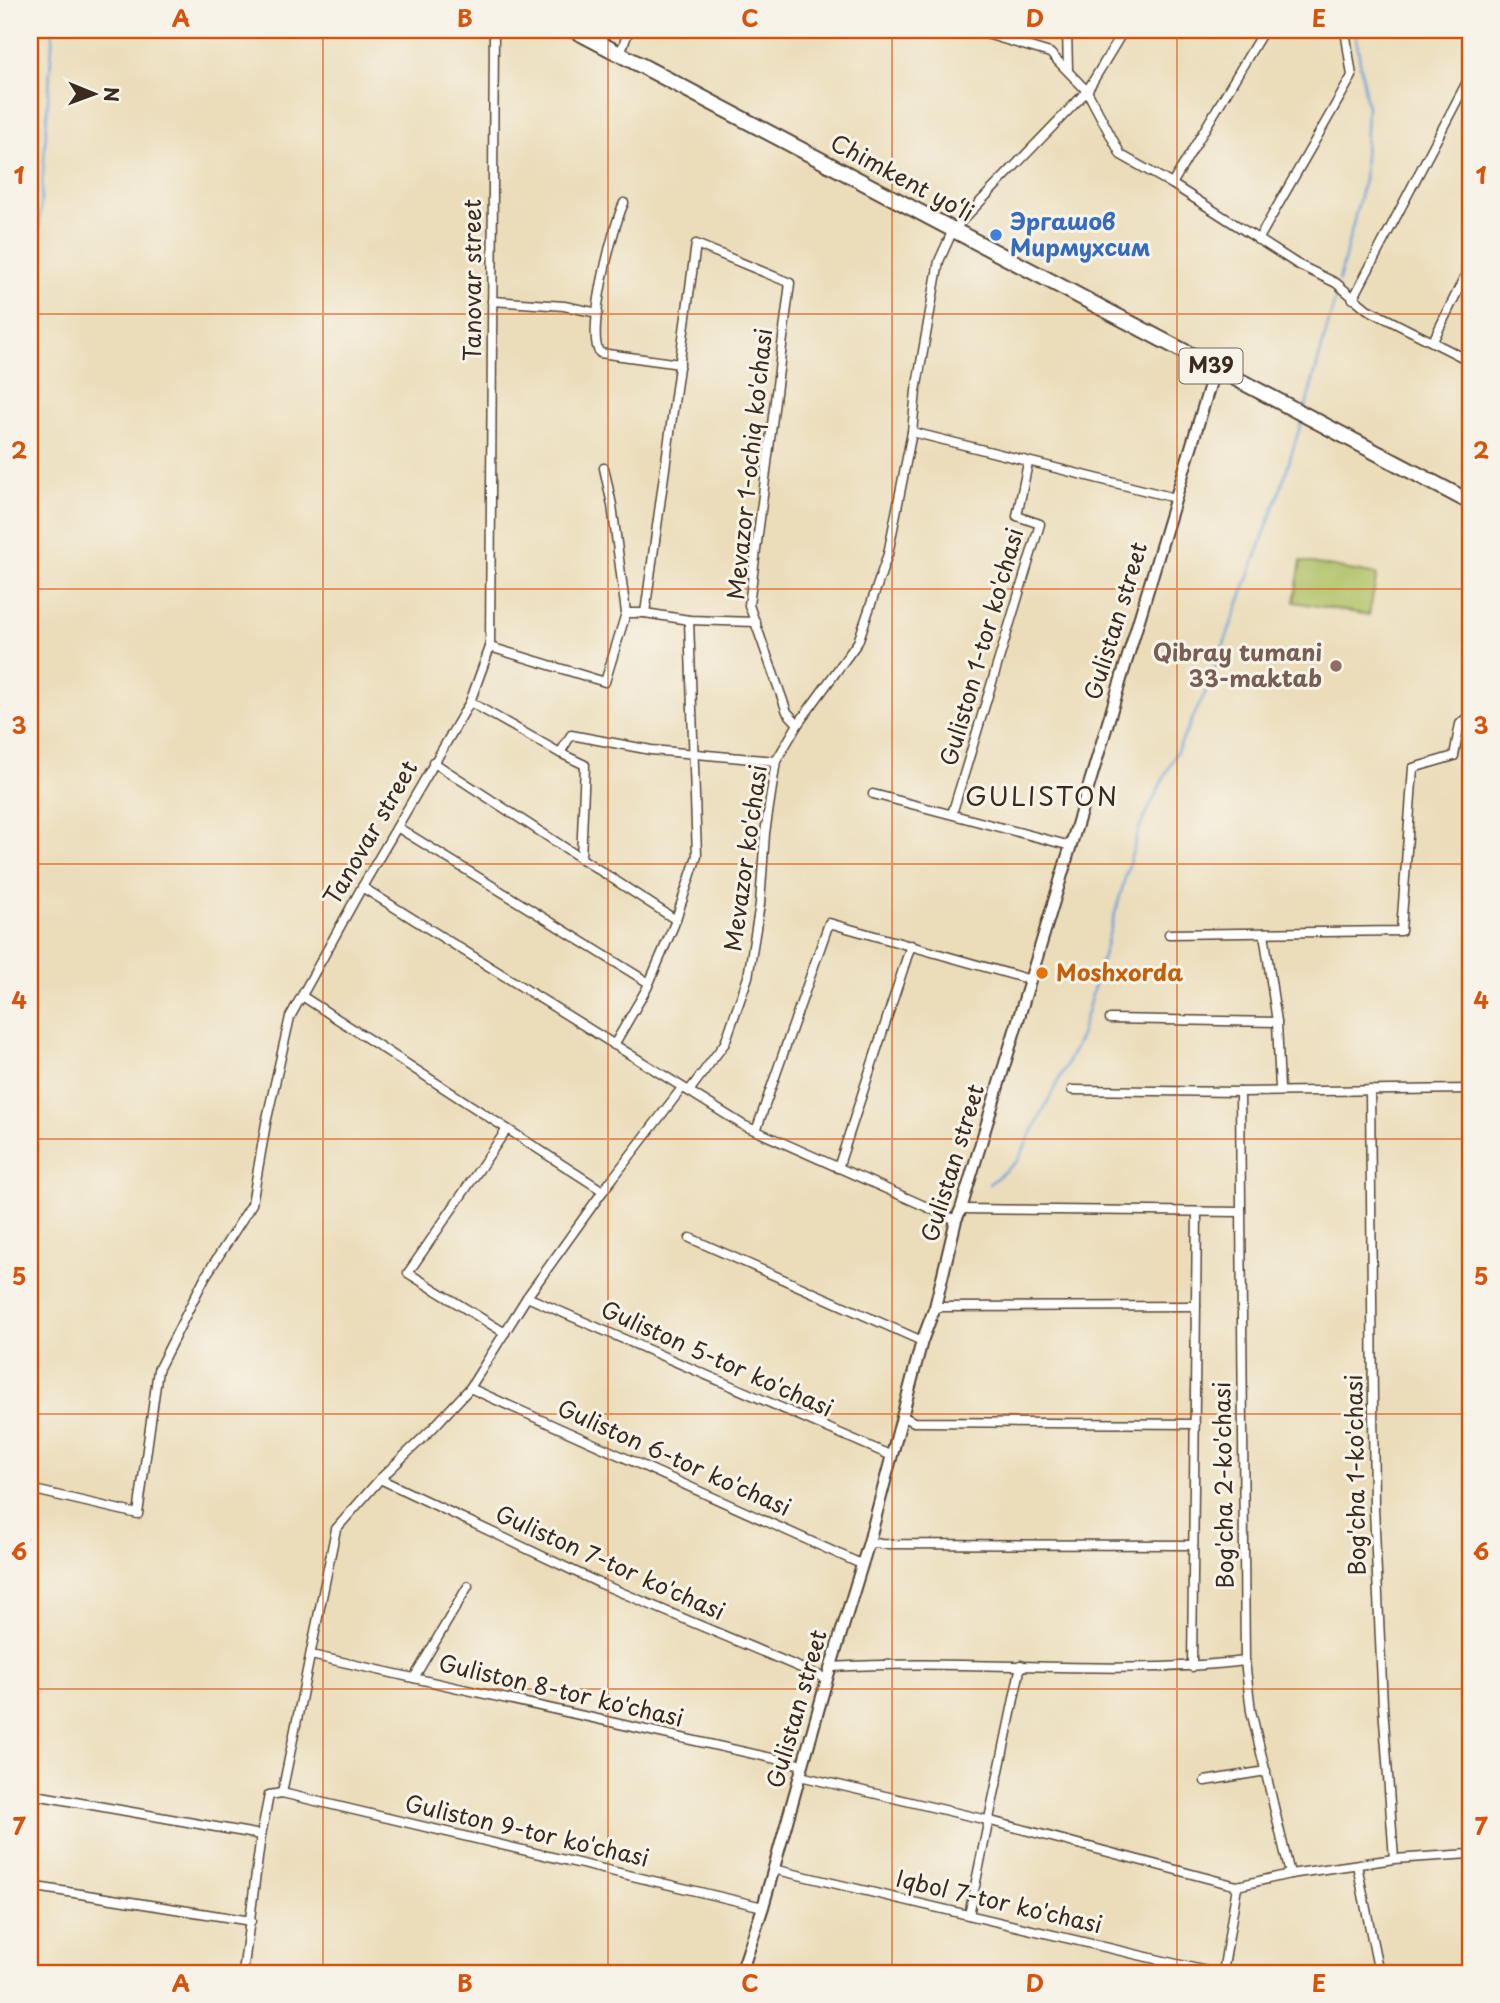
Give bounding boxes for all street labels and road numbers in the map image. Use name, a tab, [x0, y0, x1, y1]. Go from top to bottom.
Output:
street label: Chimkent yo‘li	[825, 124, 981, 229]
street label: Tanovar street	[454, 199, 489, 361]
street label: Mevazor 1-ochiq ko'chasi	[717, 326, 780, 601]
road number: M39	[1180, 348, 1242, 384]
street label: Guliston 1-tor ko'chasi	[930, 523, 1031, 770]
street label: Gulistan street	[1074, 537, 1155, 704]
street label: Tanovar street	[314, 753, 425, 911]
street label: Mevazor ko'chasi	[714, 762, 775, 953]
street label: Gulistan street	[911, 1079, 992, 1246]
street label: Guliston 5-tor ko'chasi	[596, 1291, 839, 1425]
street label: Bog'cha 1-ko'chasi	[1335, 1374, 1374, 1576]
street label: Bog'cha 2-ko'chasi	[1203, 1381, 1242, 1589]
street label: Guliston 6-tor ko'chasi	[552, 1389, 797, 1524]
street label: Guliston 7-tor ko'chasi	[490, 1495, 731, 1628]
street label: Gulistan street	[756, 1625, 835, 1792]
street label: Guliston 8-tor ko'chasi	[435, 1644, 687, 1735]
street label: Guliston 9-tor ko'chasi	[402, 1784, 653, 1875]
street label: Iqbol 7-tor ko'chasi	[893, 1860, 1106, 1941]

